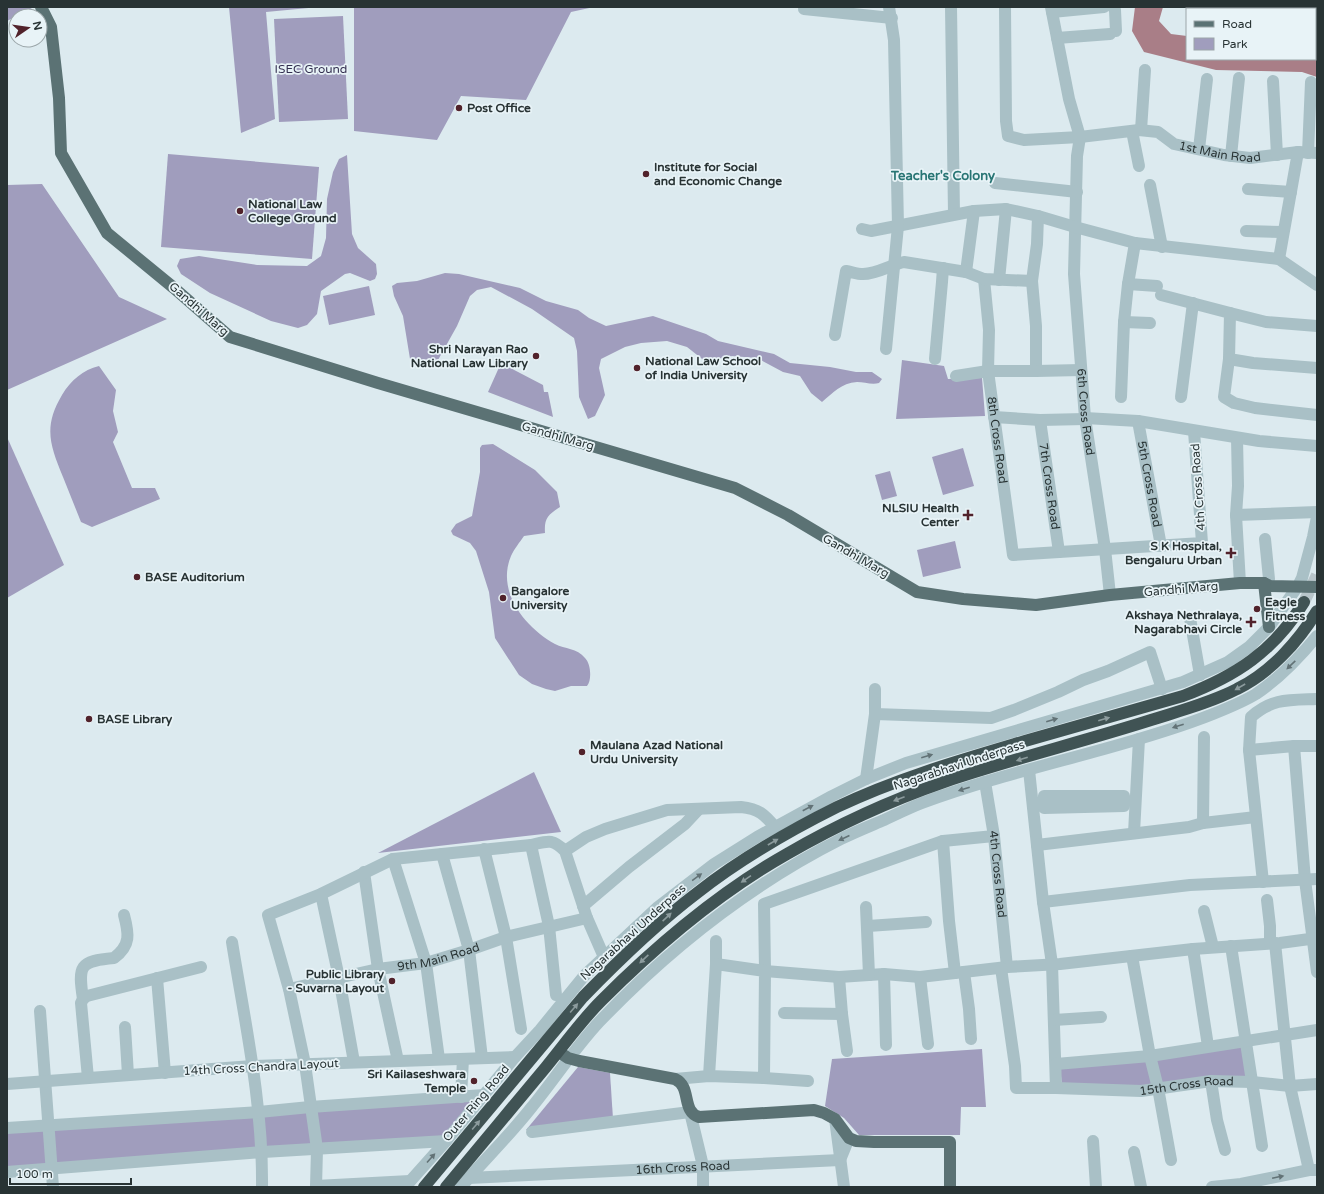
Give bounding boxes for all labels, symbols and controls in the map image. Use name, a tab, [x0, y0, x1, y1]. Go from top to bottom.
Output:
north arrow	[8, 8, 48, 48]
legend	[1186, 8, 1316, 60]
text: Road	[1222, 17, 1252, 31]
text: N	[30, 20, 45, 32]
text: Park	[1222, 37, 1248, 51]
park label: ISEC Ground	[275, 62, 347, 76]
place label: Post Office	[467, 101, 531, 115]
marker: Post Office	[454, 103, 464, 113]
street label: 1st Main Road	[1178, 138, 1262, 165]
place label: Institute for Social and Economic Change	[654, 160, 782, 189]
district label: Teacher's Colony	[890, 168, 995, 184]
marker: Institute for Social and Economic Change	[641, 169, 651, 179]
place label: National Law College Ground	[248, 197, 337, 226]
marker: National Law College Ground	[235, 206, 245, 216]
street label: Gandhi Marg	[166, 279, 232, 339]
place label: Shri Narayan Rao National Law Library	[411, 342, 529, 371]
marker: Shri Narayan Rao National Law Library	[531, 351, 541, 361]
place label: National Law School of India University	[645, 354, 761, 383]
marker: National Law School of India University	[632, 363, 642, 373]
street label: 6th Cross Road	[1074, 368, 1098, 456]
street label: 8th Cross Road	[985, 396, 1010, 484]
street label: Gandhi Marg	[520, 419, 596, 453]
street label: 5th Cross Road	[1135, 440, 1164, 528]
street label: 7th Cross Road	[1036, 442, 1063, 531]
street label: 4th Cross Road	[1188, 443, 1208, 531]
place label: NLSIU Health Center	[882, 501, 959, 529]
marker: NLSIU Health Center	[962, 509, 974, 521]
street label: Gandhi Marg	[820, 531, 892, 581]
place label: S K Hospital, Bengaluru Urban	[1125, 539, 1222, 568]
marker: S K Hospital, Bengaluru Urban	[1225, 547, 1237, 559]
place label: BASE Auditorium	[145, 570, 245, 584]
marker: BASE Auditorium	[132, 572, 142, 582]
street label: Gandhi Marg	[1143, 579, 1219, 599]
place label: Bangalore University	[511, 584, 569, 613]
marker: Bangalore University	[498, 593, 508, 603]
place label: Eagle Fitness	[1265, 595, 1306, 623]
marker: Eagle Fitness	[1252, 604, 1262, 614]
place label: Akshaya Nethralaya, Nagarabhavi Circle	[1125, 608, 1242, 637]
marker: Akshaya Nethralaya, Nagarabhavi Circle	[1245, 616, 1257, 628]
one-way arrow	[1286, 660, 1296, 670]
one-way arrow	[1235, 683, 1246, 690]
place label: BASE Library	[97, 712, 173, 727]
marker: BASE Library	[84, 714, 94, 724]
one-way arrow	[1098, 716, 1110, 722]
one-way arrow	[1046, 717, 1058, 723]
one-way arrow	[1172, 723, 1184, 729]
street label: Nagarabhavi Underpass	[892, 737, 1027, 793]
place label: Maulana Azad National Urdu University	[590, 738, 723, 767]
marker: Maulana Azad National Urdu University	[577, 747, 587, 757]
one-way arrow	[921, 753, 933, 759]
one-way arrow	[1016, 756, 1028, 762]
one-way arrow	[958, 786, 970, 792]
one-way arrow	[892, 797, 904, 803]
one-way arrow	[802, 805, 814, 812]
street label: 4th Cross Road	[986, 829, 1009, 918]
one-way arrow	[838, 835, 850, 841]
one-way arrow	[767, 839, 779, 846]
one-way arrow	[692, 873, 703, 881]
one-way arrow	[741, 875, 751, 883]
street label: Nagarabhavi Underpass	[577, 881, 689, 983]
one-way arrow	[662, 912, 672, 922]
street label: 9th Main Road	[396, 940, 481, 974]
one-way arrow	[639, 955, 650, 964]
place label: Public Library - Suvarna Layout	[287, 967, 385, 996]
marker: Public Library - Suvarna Layout	[387, 976, 397, 986]
one-way arrow	[570, 1003, 579, 1013]
street label: 14th Cross Chandra Layout	[183, 1056, 339, 1078]
street label: Outer Ring Road	[440, 1062, 512, 1144]
place label: Sri Kailaseshwara Temple	[367, 1067, 466, 1096]
street label: 15th Cross Road	[1138, 1074, 1234, 1098]
marker: Sri Kailaseshwara Temple	[469, 1076, 479, 1086]
one-way arrow	[472, 1120, 481, 1130]
one-way arrow	[426, 1153, 435, 1163]
street label: 16th Cross Road	[635, 1158, 731, 1177]
scale bar	[10, 1160, 131, 1186]
text: 100 m	[16, 1167, 53, 1181]
one-way arrow	[1272, 1173, 1285, 1179]

